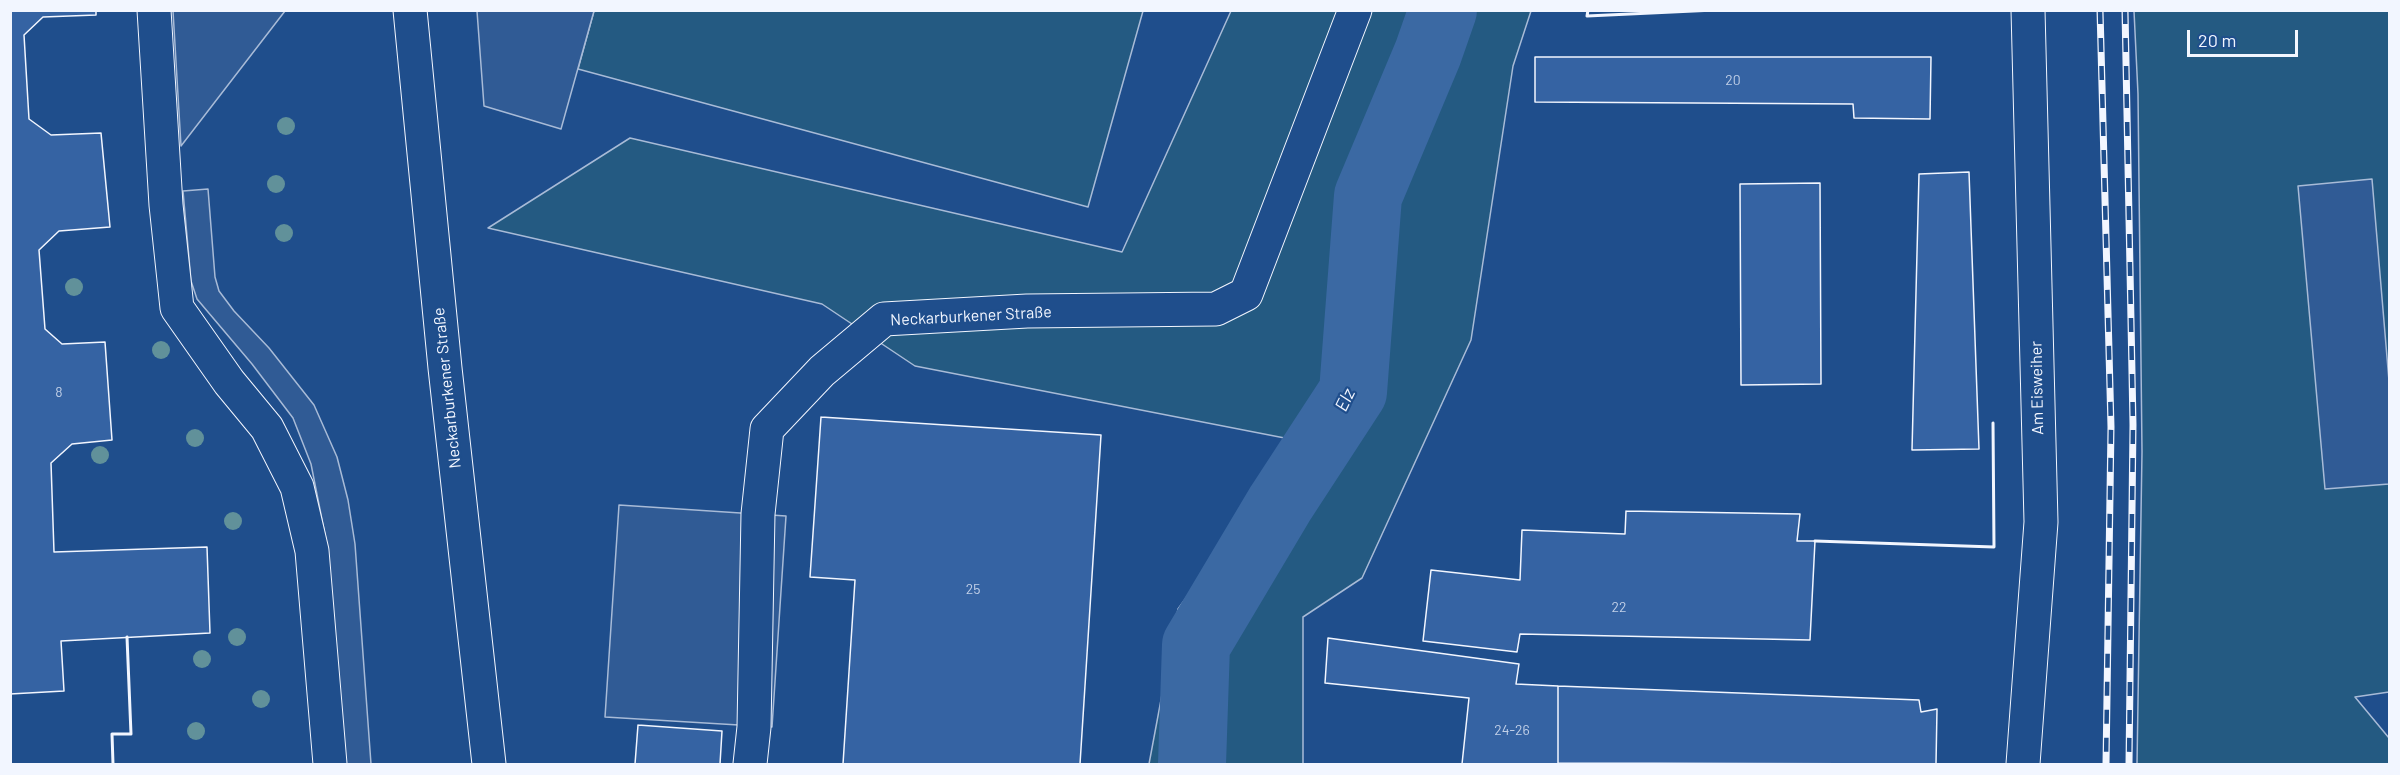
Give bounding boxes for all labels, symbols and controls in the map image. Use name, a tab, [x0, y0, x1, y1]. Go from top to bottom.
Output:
scale bar	[2190, 18, 2301, 56]
text: 20 m	[2198, 29, 2236, 51]
house number: 20	[1725, 72, 1741, 88]
street label: Neckarburkener Straße	[890, 302, 1052, 330]
street label: Neckarburkener Straße	[429, 307, 465, 469]
street label: Am Eisweiher	[2027, 341, 2047, 435]
house number: 8	[55, 384, 63, 400]
water label: Elz	[1330, 385, 1360, 415]
house number: 25	[966, 581, 980, 597]
house number: 22	[1611, 599, 1627, 615]
house number: 24-26	[1494, 722, 1530, 738]

